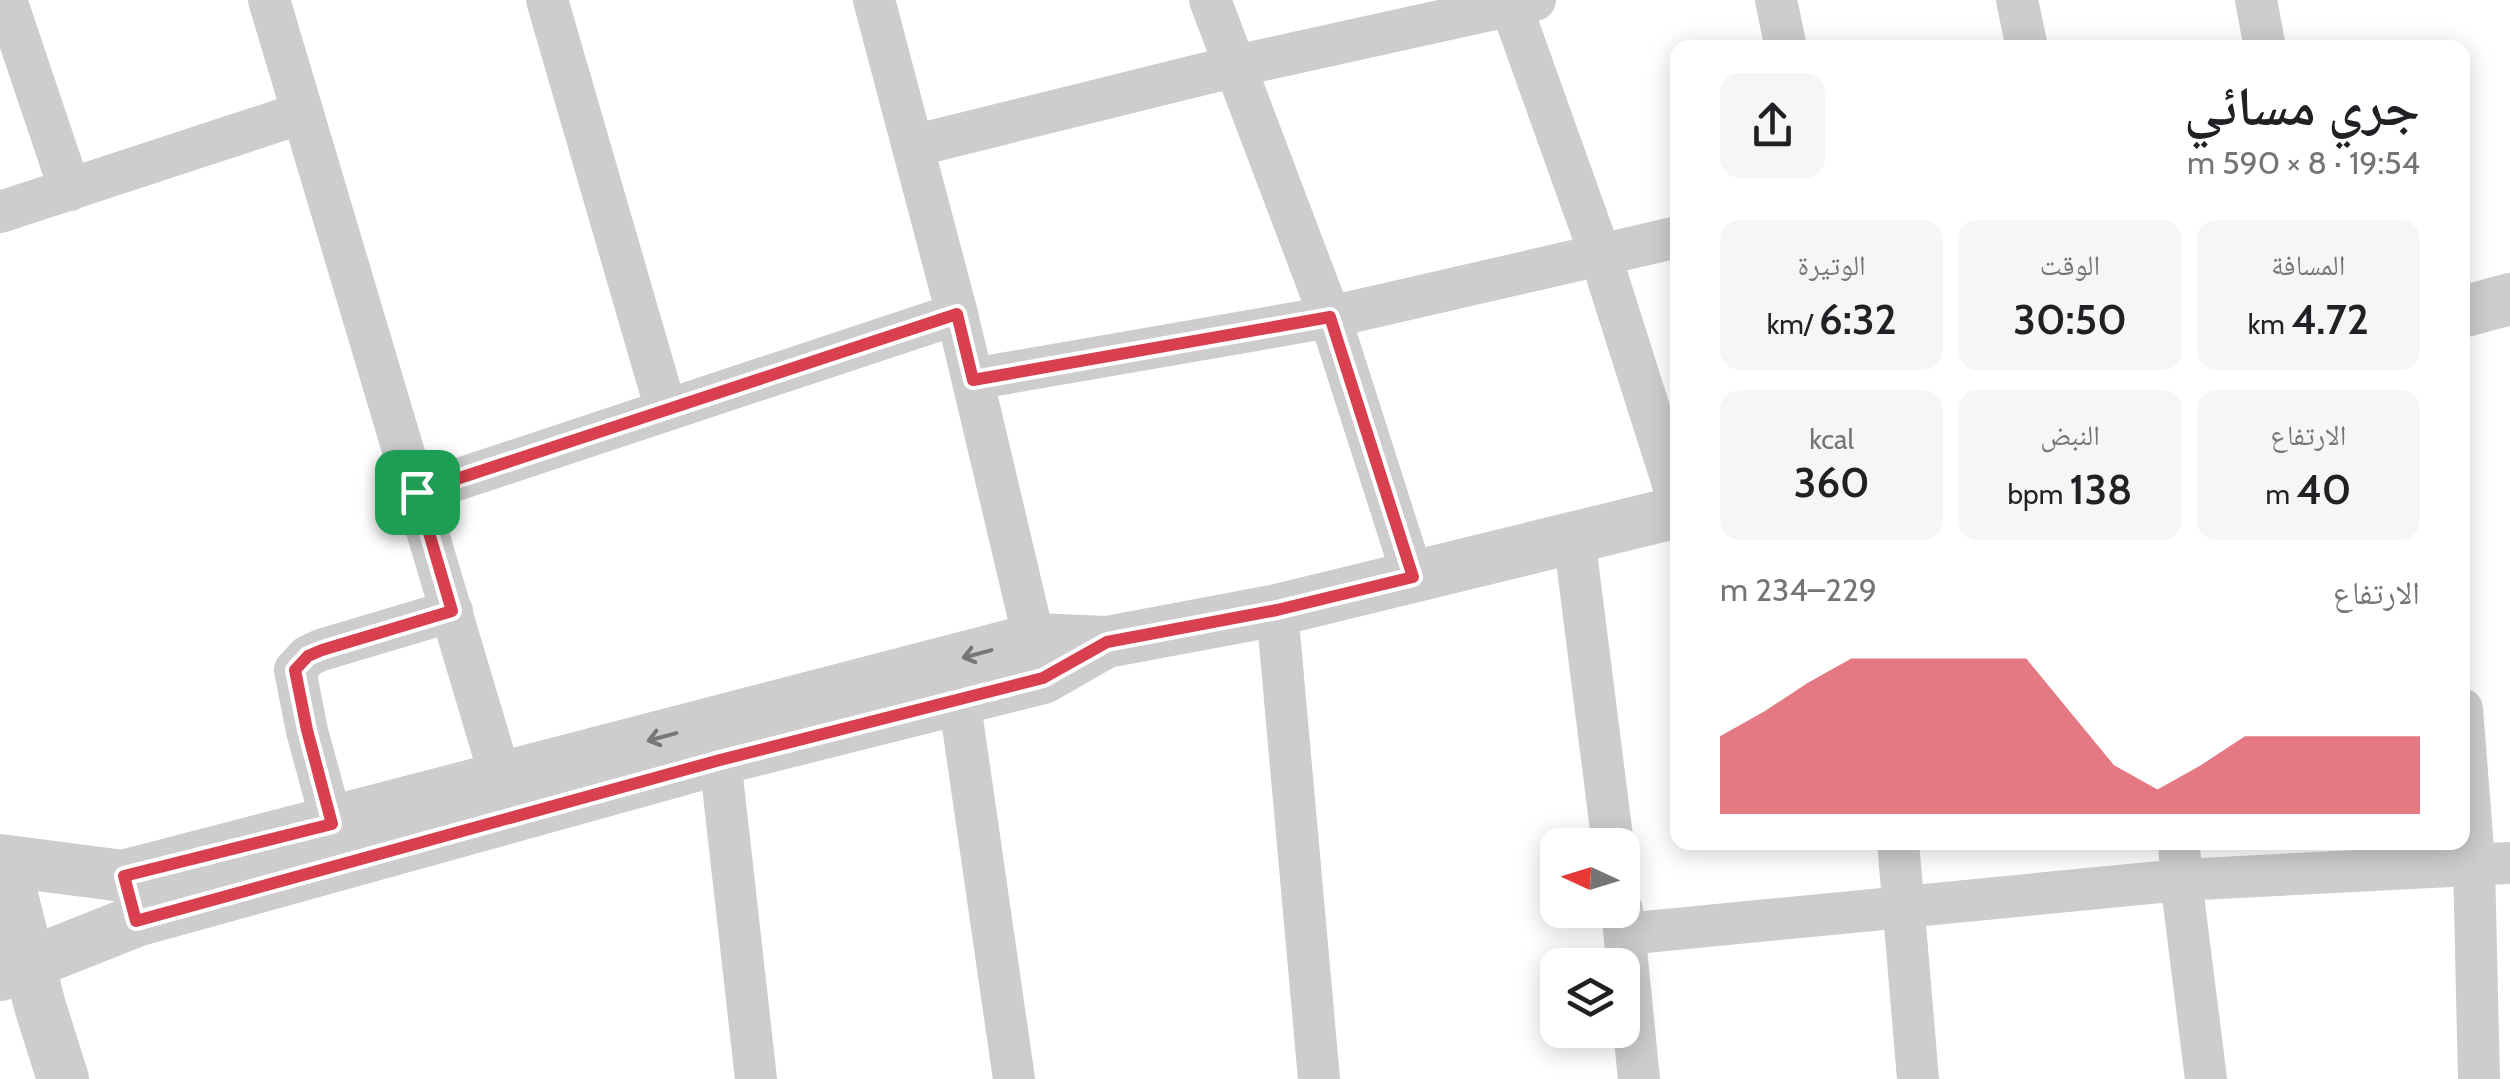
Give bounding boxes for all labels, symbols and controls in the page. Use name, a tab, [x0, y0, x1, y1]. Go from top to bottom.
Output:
text: جري مسائي	[2184, 72, 2420, 139]
button: share	[1720, 73, 1825, 178]
text: 19:54 · 8 × 590 m	[2187, 143, 2420, 182]
text: الوتيرة	[1798, 248, 1866, 282]
text: الوقت	[2040, 248, 2100, 282]
text: المسافة	[2271, 248, 2345, 282]
text: 6:32	[1819, 293, 1897, 345]
text: 30:50	[2013, 293, 2127, 345]
text: 4.72	[2291, 293, 2369, 345]
text: /km	[1767, 307, 1819, 341]
text: km	[2248, 307, 2291, 341]
text: النبض	[2040, 418, 2100, 452]
text: الارتفاع	[2270, 418, 2347, 452]
text: kcal	[1809, 422, 1854, 456]
pin	[375, 450, 460, 535]
text: 360	[1794, 456, 1870, 508]
text: 138	[2070, 463, 2132, 515]
text: 40	[2296, 463, 2351, 515]
icon: arrive	[390, 465, 445, 520]
text: bpm	[2008, 477, 2070, 511]
text: m	[2265, 477, 2296, 511]
text: 229–234 m	[1720, 570, 1877, 609]
text: الارتفاع	[2333, 573, 2420, 612]
one-way arrow	[962, 646, 993, 665]
one-way arrow	[647, 728, 679, 747]
north arrow	[1540, 828, 1640, 928]
map controls	[1540, 828, 1640, 1048]
button: layers	[1540, 948, 1640, 1048]

